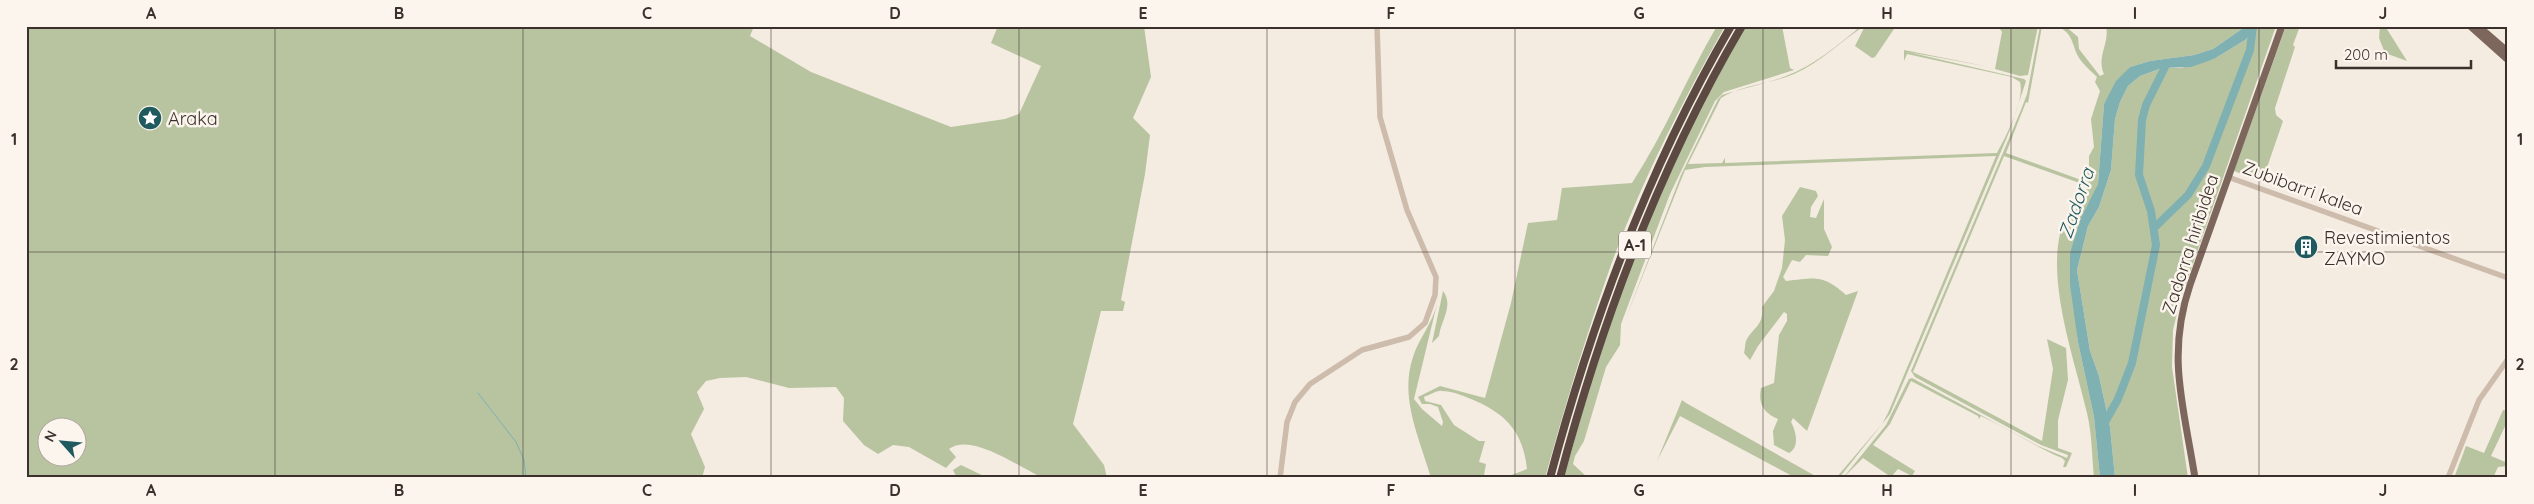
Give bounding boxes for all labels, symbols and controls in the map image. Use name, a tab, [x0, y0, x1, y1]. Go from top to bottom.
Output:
text: A	[146, 3, 157, 23]
text: B	[394, 3, 404, 23]
text: C	[642, 3, 652, 23]
text: D	[889, 3, 901, 23]
text: E	[1138, 3, 1148, 23]
text: F	[1387, 3, 1396, 23]
text: G	[1633, 3, 1645, 23]
text: H	[1881, 3, 1893, 23]
text: I	[2133, 3, 2137, 23]
text: J	[2379, 3, 2387, 23]
scale bar	[2336, 38, 2472, 70]
text: 200 m	[2344, 45, 2388, 64]
place icon: Araka	[137, 105, 163, 131]
place label: Araka	[168, 107, 218, 130]
text: 1	[11, 129, 17, 149]
text: 1	[2517, 129, 2523, 149]
street label: Zubibarri kalea	[2240, 156, 2366, 220]
water label: Zadorra	[2053, 163, 2100, 241]
street label: Zadorra hiribidea	[2157, 171, 2223, 317]
place label: Revestimientos ZAYMO	[2324, 226, 2450, 270]
road number: A-1	[1619, 232, 1651, 258]
building icon: Revestimientos ZAYMO	[2293, 234, 2319, 260]
text: 2	[9, 354, 19, 374]
text: 2	[2515, 354, 2525, 374]
north arrow	[38, 416, 88, 466]
text: N	[40, 427, 61, 445]
text: A	[146, 480, 157, 500]
text: B	[394, 480, 404, 500]
text: C	[642, 480, 652, 500]
text: D	[889, 480, 901, 500]
text: E	[1138, 480, 1148, 500]
text: F	[1387, 480, 1396, 500]
text: G	[1633, 480, 1645, 500]
text: H	[1881, 480, 1893, 500]
text: I	[2133, 480, 2137, 500]
text: J	[2379, 480, 2387, 500]

